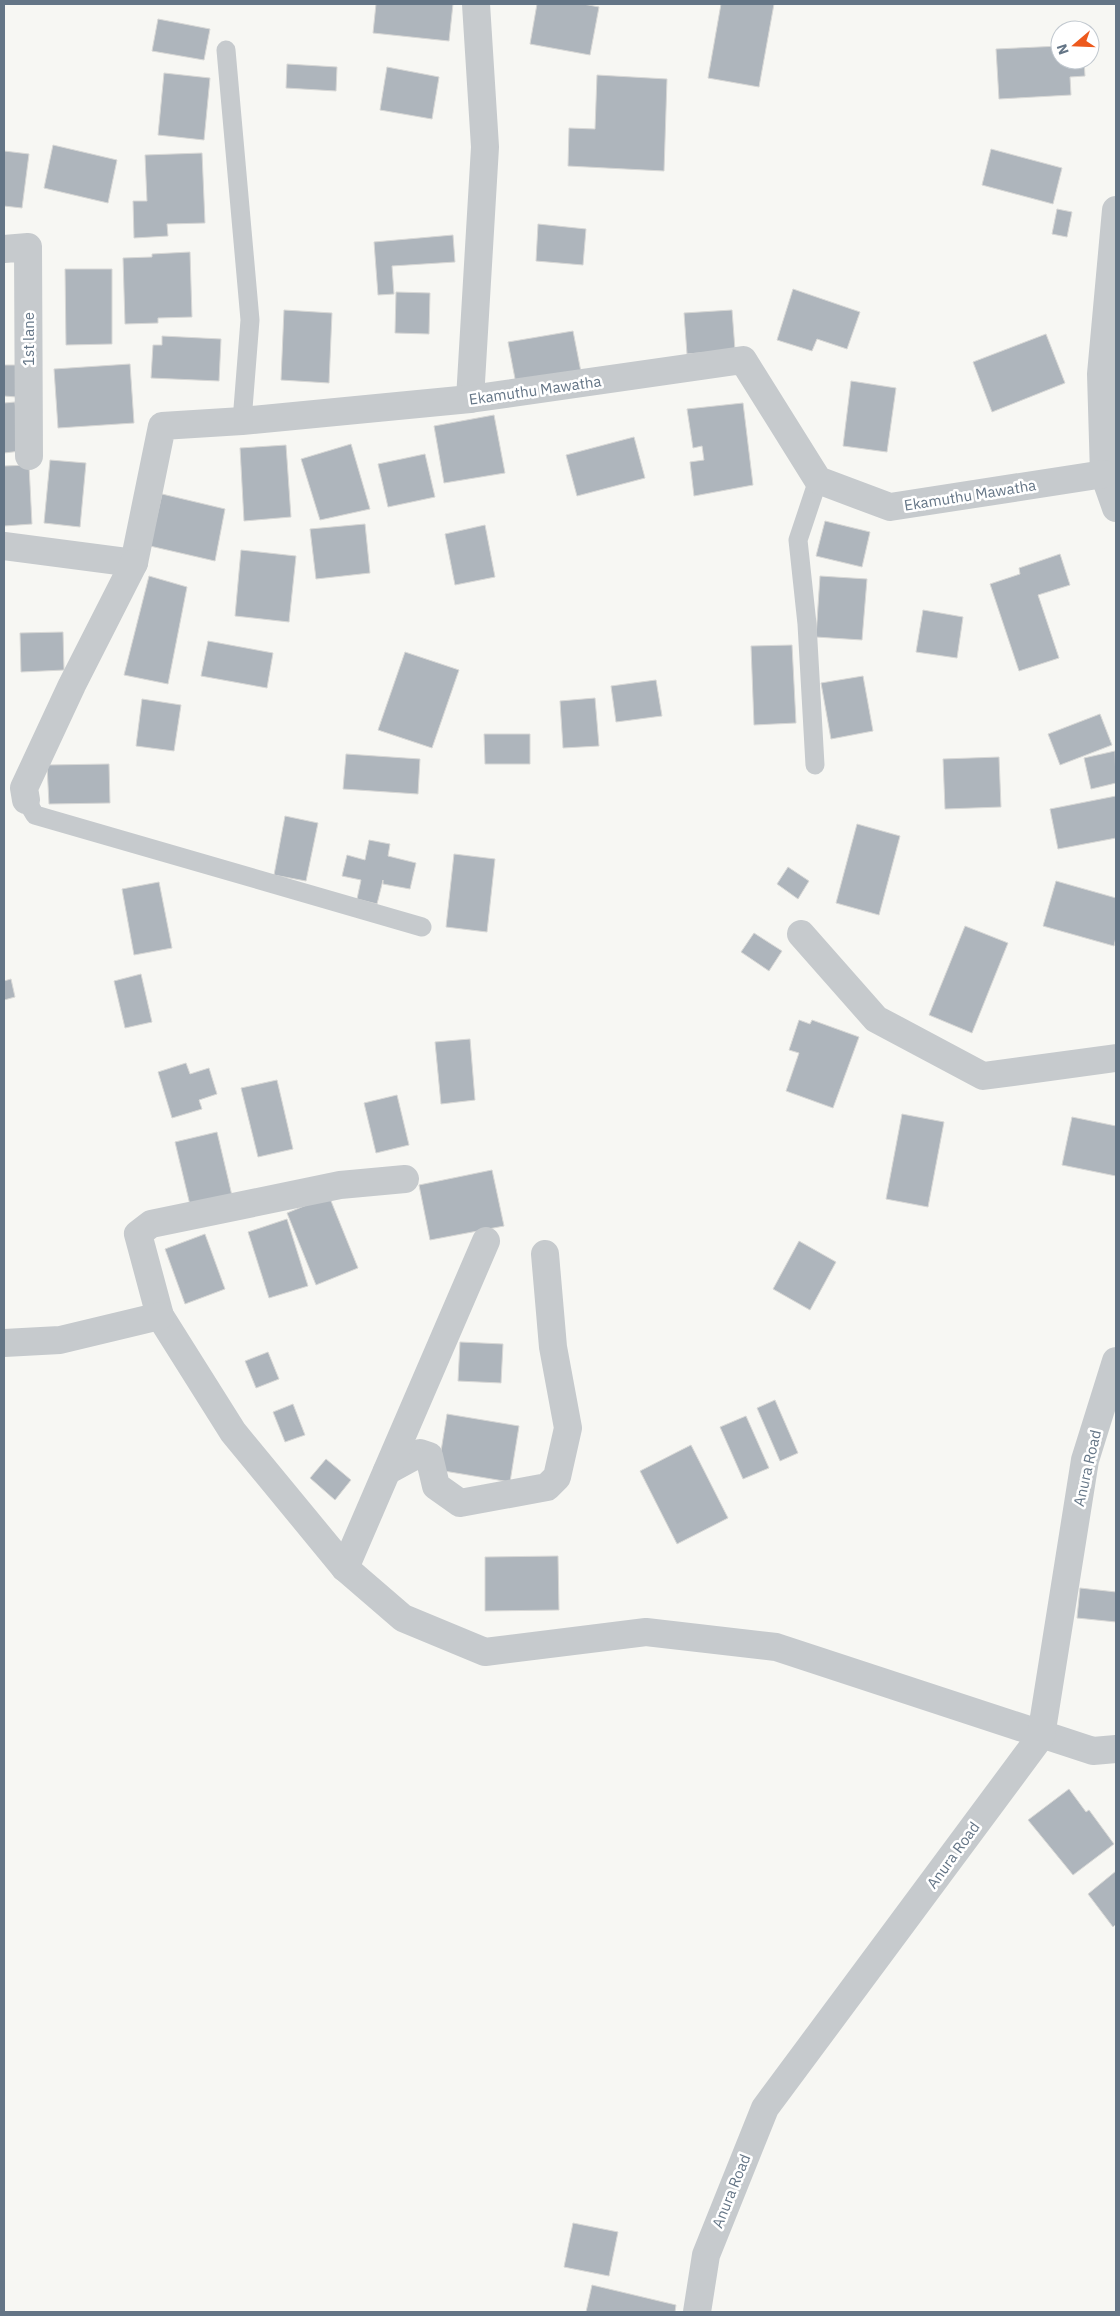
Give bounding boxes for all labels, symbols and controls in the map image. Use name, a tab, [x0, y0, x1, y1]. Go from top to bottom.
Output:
north arrow	[1050, 20, 1100, 70]
text: N	[1053, 42, 1073, 57]
street label: 1st lane	[19, 312, 38, 366]
street label: Ekamuthu Mawatha	[468, 371, 602, 409]
street label: Ekamuthu Mawatha	[903, 475, 1037, 515]
street label: Anura Road	[1069, 1428, 1105, 1508]
street label: Anura Road	[922, 1818, 984, 1892]
street label: Anura Road	[708, 2151, 754, 2231]

